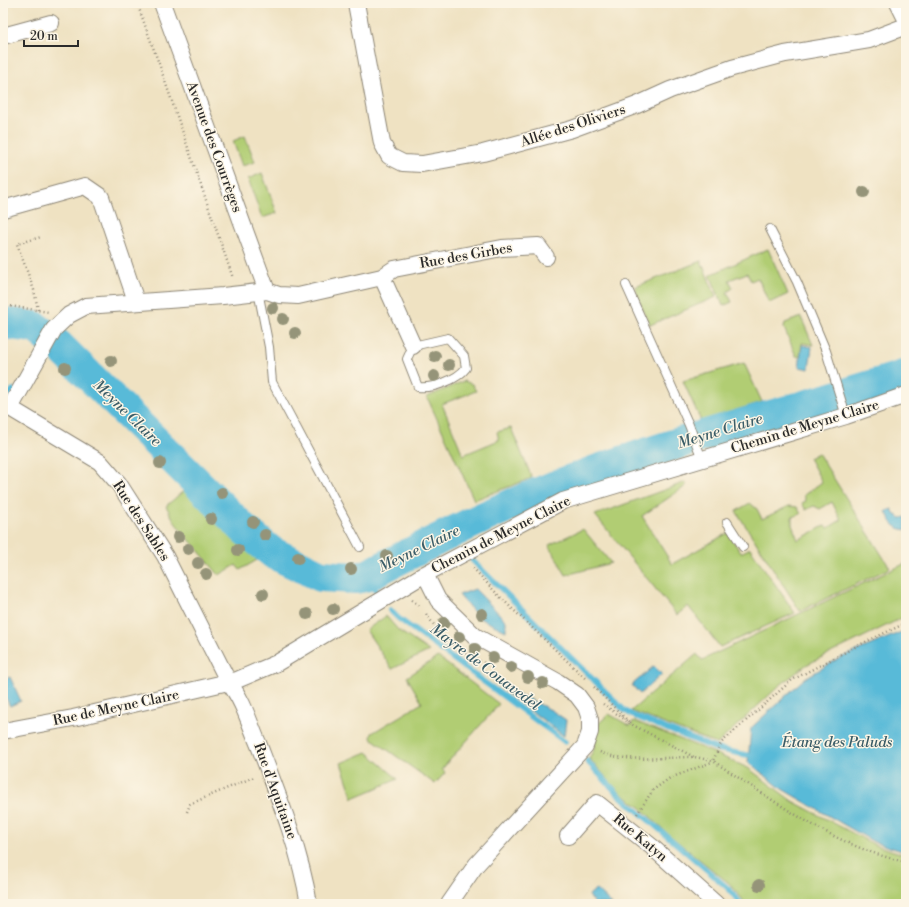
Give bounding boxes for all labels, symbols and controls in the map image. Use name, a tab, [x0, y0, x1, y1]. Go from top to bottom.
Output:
scale bar	[24, 22, 78, 48]
text: 20 m	[30, 29, 58, 44]
street label: Avenue des Courrèges	[182, 78, 246, 215]
street label: Allée des Oliviers	[517, 101, 628, 152]
street label: Rue des Girbes	[418, 239, 514, 273]
water label: Meyne Claire	[89, 376, 165, 450]
street label: Chemin de Meyne Claire	[729, 396, 881, 458]
water label: Meyne Claire	[675, 409, 765, 453]
street label: Rue des Sables	[108, 477, 174, 565]
street label: Chemin de Meyne Claire	[428, 492, 574, 578]
water label: Meyne Claire	[375, 521, 463, 577]
water label: Mayre de Couavedel	[426, 619, 544, 715]
street label: Rue de Meyne Claire	[51, 686, 181, 730]
water label: Étang des Paluds	[781, 732, 893, 752]
street label: Rue d'Aquitaine	[249, 740, 301, 842]
street label: Rue Katyn	[609, 810, 671, 866]

